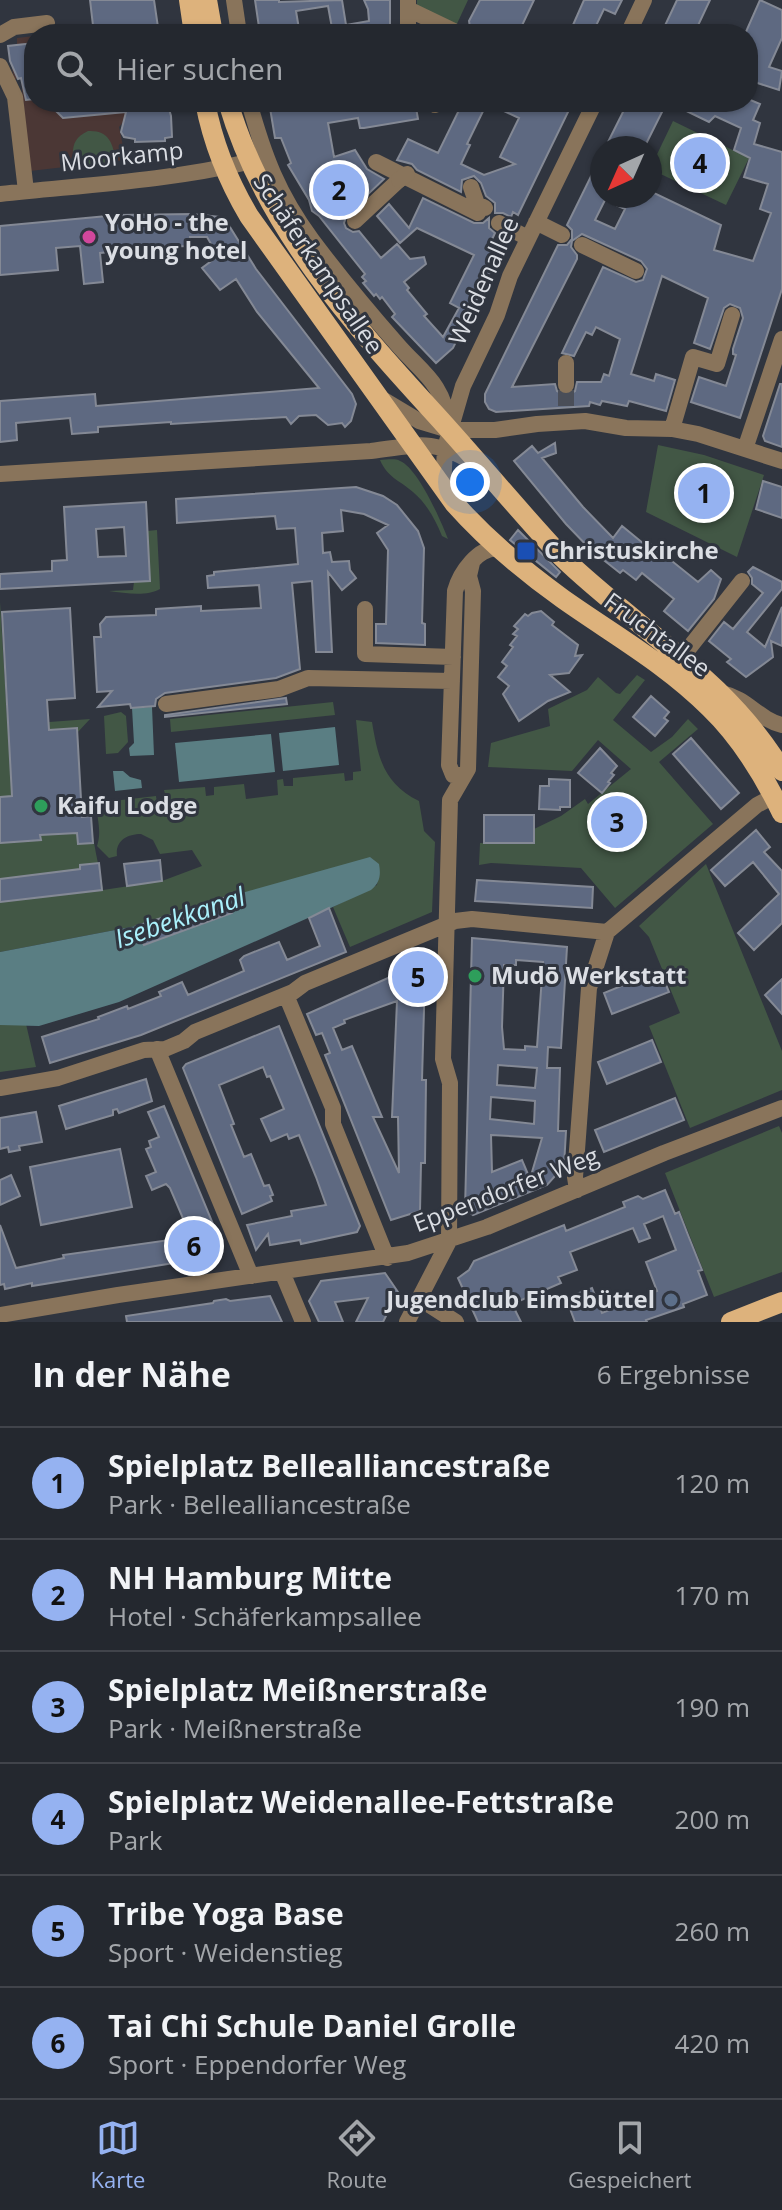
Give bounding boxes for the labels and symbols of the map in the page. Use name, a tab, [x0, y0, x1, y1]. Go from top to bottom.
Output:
street label: Moorkamp	[59, 133, 185, 178]
pin: 4	[674, 133, 726, 193]
north arrow	[590, 136, 662, 208]
pin: 2	[313, 160, 365, 220]
street label: Schäferkampsallee	[247, 167, 392, 360]
place label: YoHo - the young hotel	[105, 205, 247, 266]
street label: Weidenallee	[440, 211, 526, 350]
marker: YoHo - the young hotel	[80, 228, 98, 246]
your location	[450, 462, 490, 502]
pin: 1	[678, 463, 730, 523]
place label: Christuskirche	[544, 533, 719, 566]
marker: Christuskirche	[515, 540, 537, 562]
street label: Fruchtallee	[598, 584, 718, 684]
place label: Kaifu Lodge	[57, 788, 197, 821]
pin: 3	[591, 792, 643, 852]
marker: Kaifu Lodge	[32, 797, 50, 815]
water label: Isebekkanal	[110, 878, 251, 956]
pin: 5	[392, 947, 444, 1007]
place label: Mudō Werkstatt	[491, 958, 687, 991]
marker: Mudō Werkstatt	[466, 967, 484, 985]
street label: Eppendorfer Weg	[408, 1138, 603, 1239]
pin: 6	[168, 1216, 220, 1276]
place label: Jugendclub Eimsbüttel	[384, 1282, 655, 1315]
marker: Jugendclub Eimsbüttel	[662, 1291, 680, 1309]

